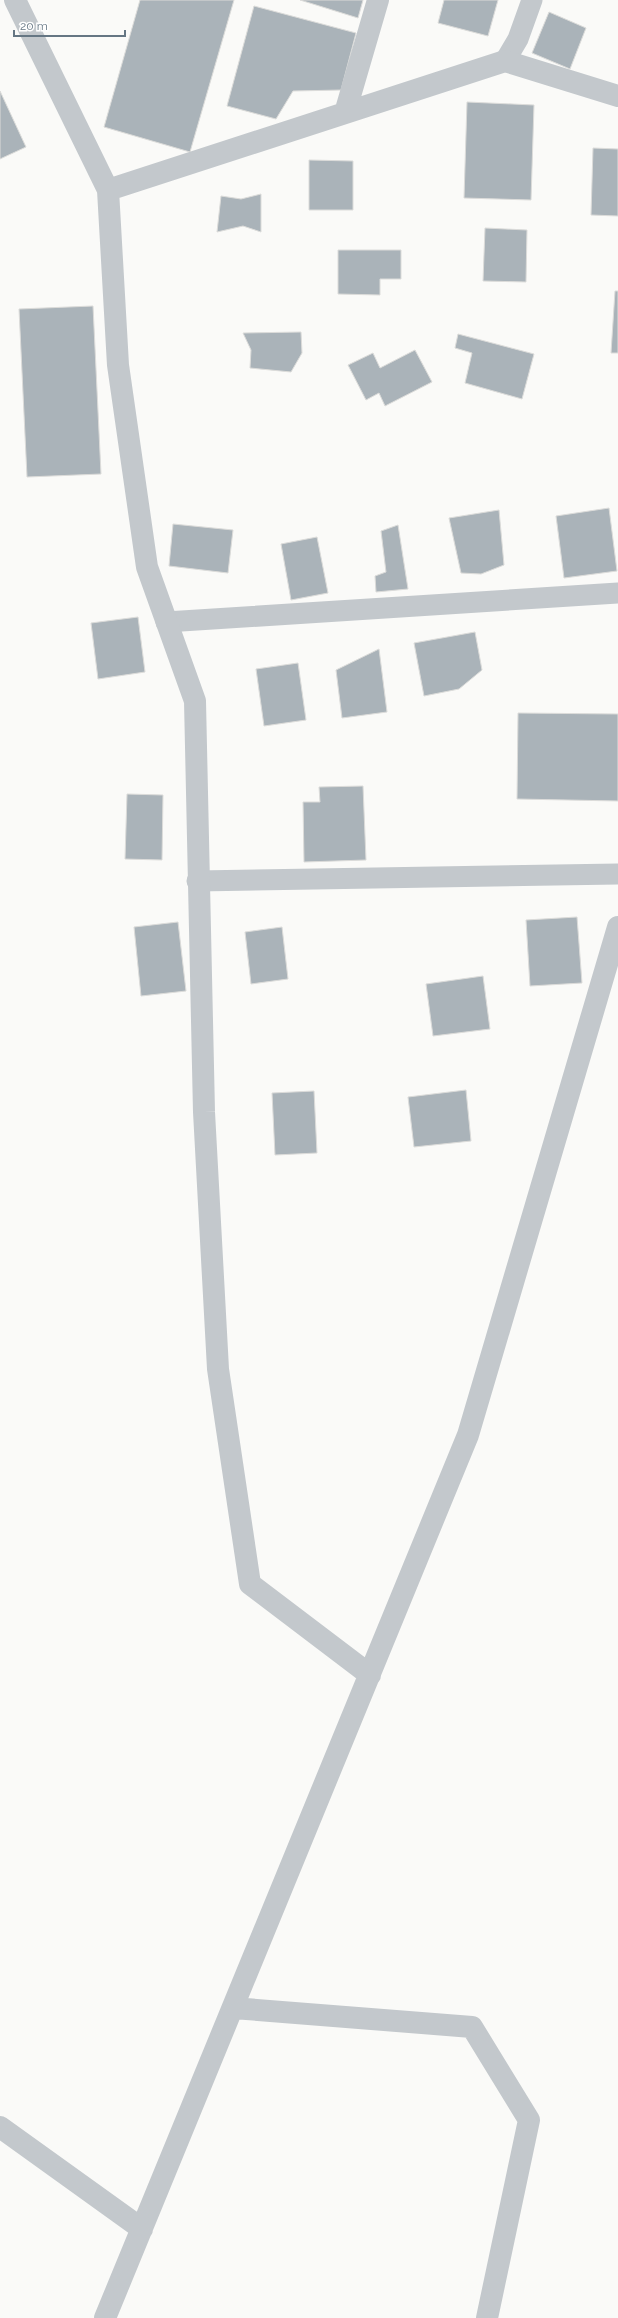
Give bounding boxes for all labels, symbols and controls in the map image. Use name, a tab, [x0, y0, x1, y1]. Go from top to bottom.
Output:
scale bar	[14, 12, 125, 38]
text: 20 m	[20, 19, 48, 33]

